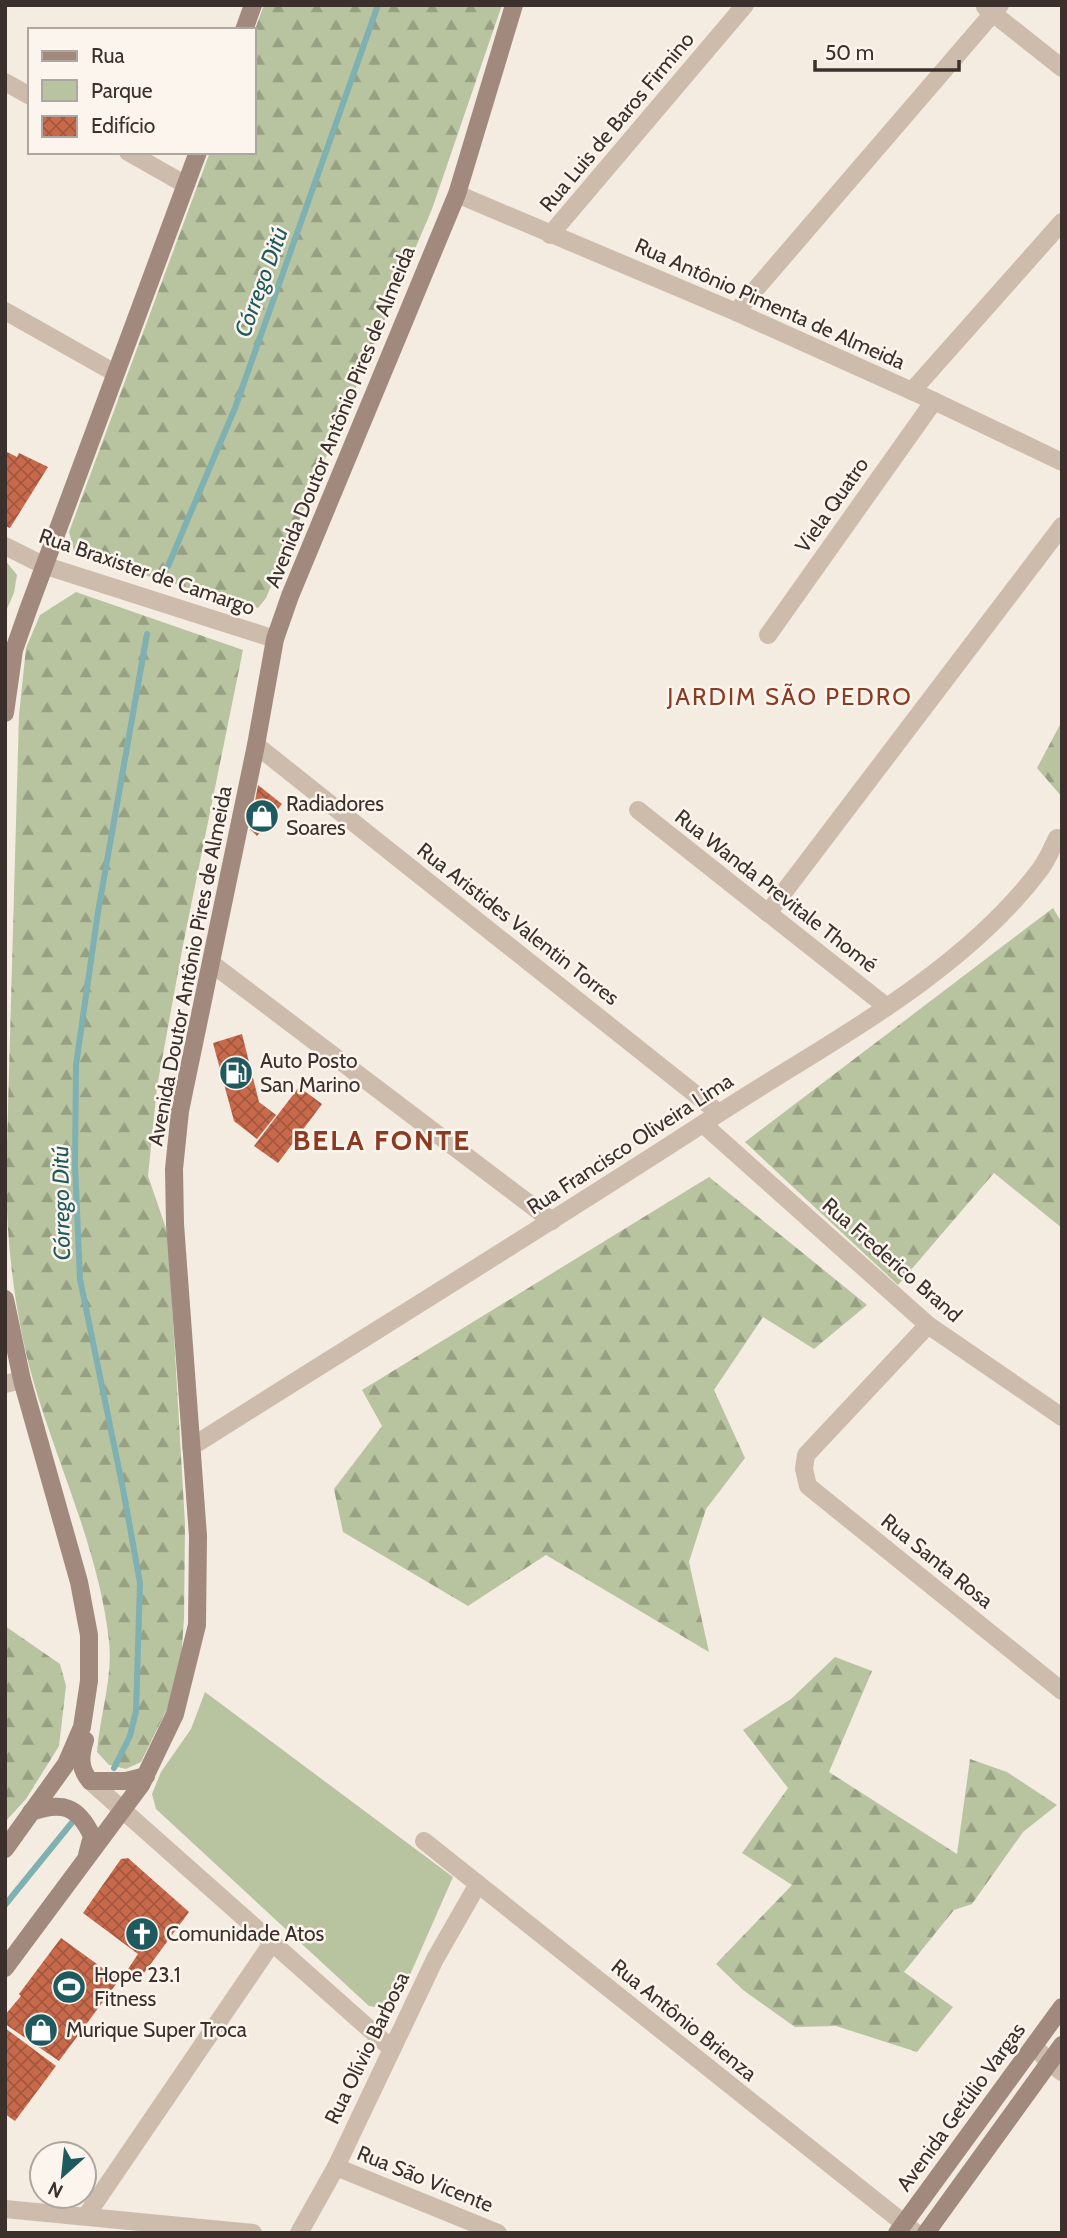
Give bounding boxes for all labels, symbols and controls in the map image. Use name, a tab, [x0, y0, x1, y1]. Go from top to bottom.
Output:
street label: Rua Luis de Baros Firmino	[534, 27, 699, 217]
legend	[28, 28, 256, 154]
scale bar	[815, 28, 958, 72]
text: 50 m	[825, 40, 874, 65]
text: Rua	[91, 43, 125, 68]
text: Parque	[91, 78, 153, 103]
text: Edifício	[91, 113, 155, 138]
water label: Córrego Ditú	[228, 223, 294, 341]
street label: Rua Antônio Pimenta de Almeida	[631, 233, 909, 375]
street label: Avenida Doutor Antônio Pires de Almeida	[259, 242, 420, 591]
street label: Viela Quatro	[790, 452, 874, 557]
street label: Rua Braxister de Camargo	[36, 523, 258, 620]
district label: JARDIM SÃO PEDRO	[666, 682, 913, 711]
street label: Avenida Doutor Antônio Pires de Almeida	[142, 784, 237, 1148]
place label: Radiadores Soares	[286, 791, 384, 840]
shop icon: Radiadores Soares	[243, 797, 281, 835]
street label: Rua Wanda Previtale Thomé	[670, 804, 883, 978]
street label: Rua Aristides Valentin Torres	[412, 837, 624, 1010]
place label: Auto Posto San Marino	[260, 1048, 360, 1097]
fuel station icon: Auto Posto San Marino	[217, 1054, 255, 1092]
street label: Rua Francisco Oliveira Lima	[522, 1068, 737, 1220]
district label: BELA FONTE	[293, 1123, 471, 1157]
water label: Córrego Ditú	[46, 1145, 76, 1261]
street label: Rua Frederico Brand	[817, 1192, 967, 1327]
street label: Rua Santa Rosa	[876, 1508, 998, 1613]
church icon: Comunidade Atos	[123, 1915, 161, 1953]
place label: Comunidade Atos	[166, 1921, 325, 1946]
street label: Rua Antônio Brienza	[607, 1953, 762, 2086]
place label: Hope 23.1 Fitness	[94, 1962, 181, 2011]
sports icon: Hope 23.1 Fitness	[50, 1968, 88, 2006]
street label: Rua Olívio Barbosa	[319, 1968, 414, 2128]
shop icon: Murique Super Troca	[22, 2011, 60, 2049]
place label: Murique Super Troca	[66, 2017, 247, 2042]
street label: Avenida Getúlio Vargas	[891, 2017, 1030, 2196]
north arrow	[28, 2140, 98, 2210]
street label: Rua São Vicente	[354, 2140, 497, 2217]
text: N	[44, 2176, 67, 2203]

